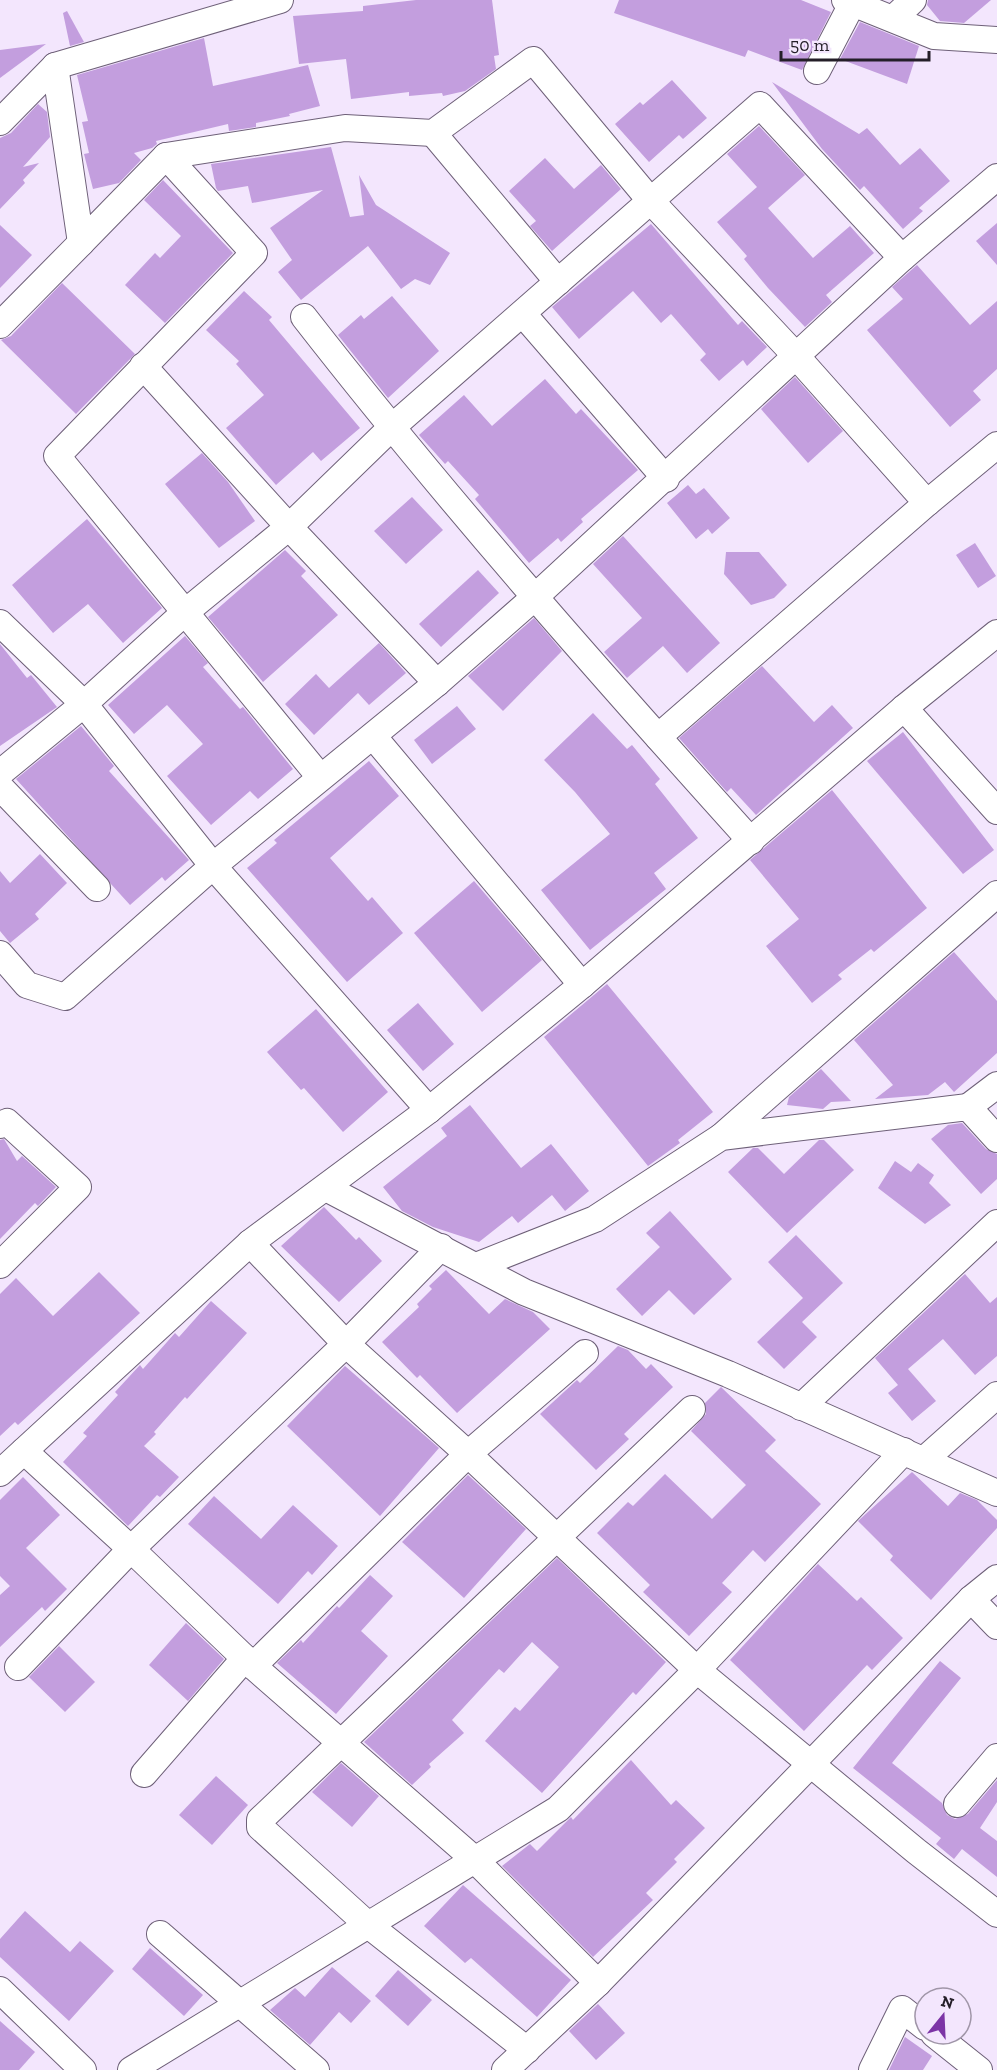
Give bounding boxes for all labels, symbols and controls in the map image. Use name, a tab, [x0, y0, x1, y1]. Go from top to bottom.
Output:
scale bar	[781, 24, 930, 62]
text: 50 m	[790, 34, 830, 56]
north arrow	[913, 1986, 973, 2046]
text: N	[939, 1991, 956, 2013]

